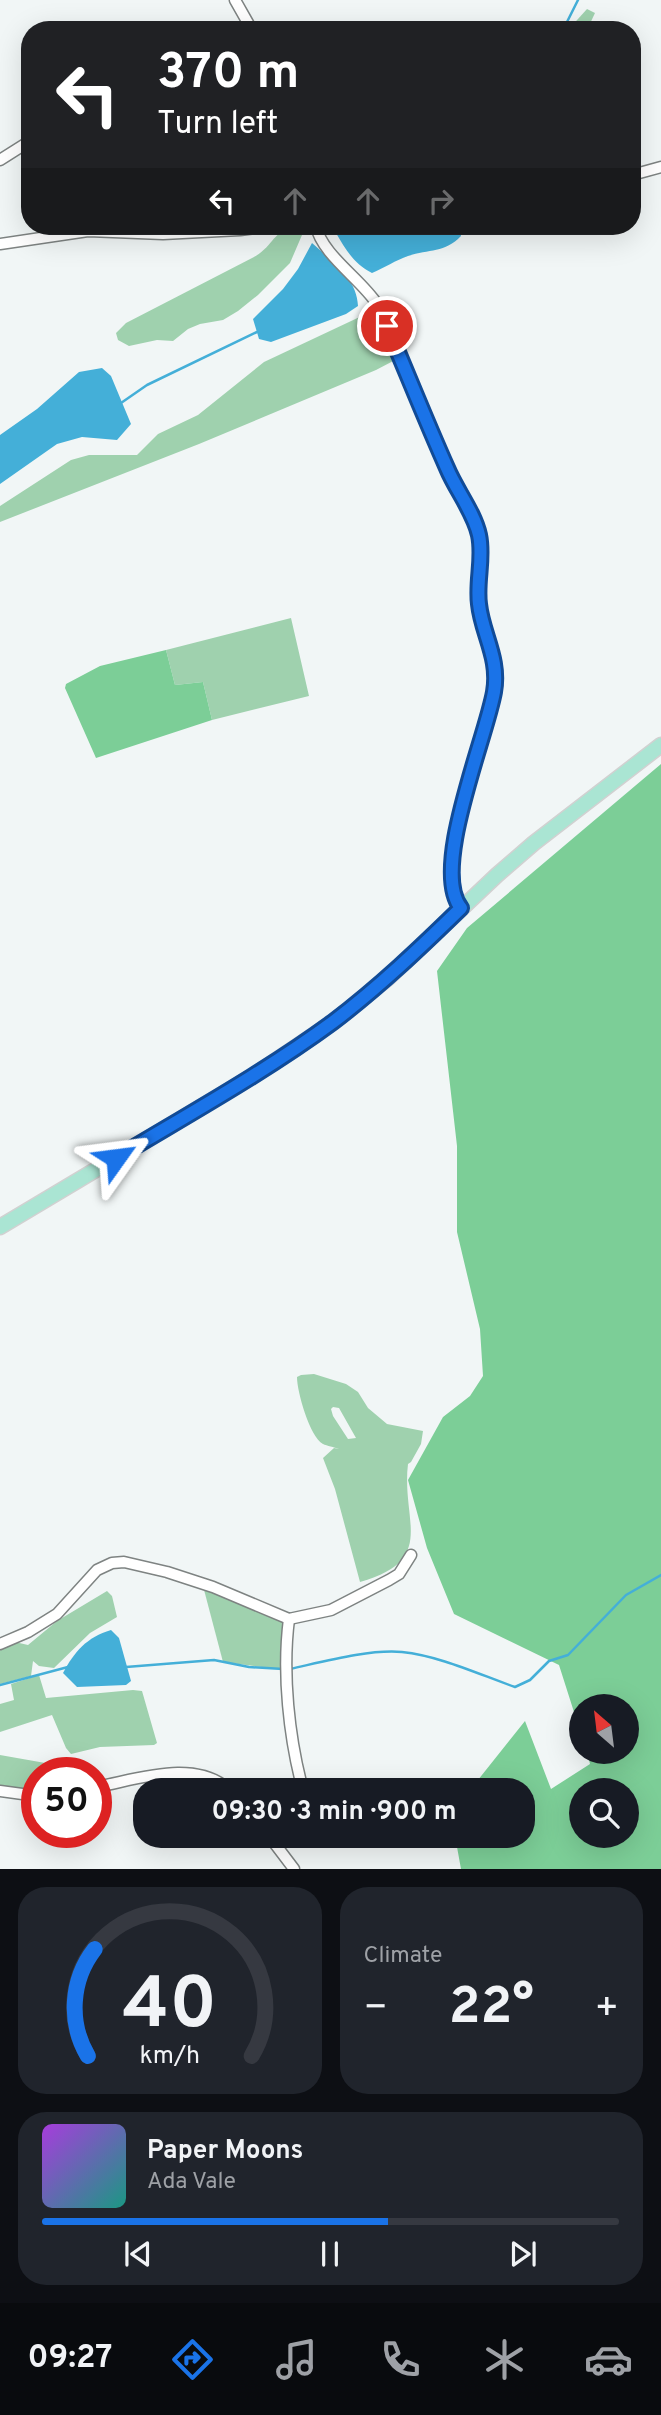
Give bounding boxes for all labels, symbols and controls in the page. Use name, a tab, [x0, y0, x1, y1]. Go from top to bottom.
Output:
text: 370 m	[157, 44, 299, 106]
icon: left	[42, 49, 133, 140]
text: Turn left	[157, 105, 278, 145]
icon: left	[203, 182, 241, 220]
icon: ahead	[276, 182, 314, 220]
icon: ahead	[349, 182, 387, 220]
icon: right	[422, 182, 460, 220]
pin	[357, 296, 417, 356]
icon: arrive	[368, 307, 406, 345]
position arrow	[79, 1121, 153, 1195]
north arrow	[569, 1694, 639, 1764]
map controls	[569, 1694, 639, 1848]
speed limit sign: 50	[21, 1757, 112, 1848]
button: search	[569, 1778, 639, 1848]
text: 09:30 · 3 min · 900 m	[212, 1796, 456, 1829]
text: Climate	[364, 1942, 442, 1971]
text: 40	[122, 1963, 217, 2055]
text: 22°	[449, 1976, 534, 2042]
text: −	[364, 1985, 388, 2034]
text: +	[594, 1985, 619, 2034]
text: km/h	[139, 2041, 200, 2073]
text: Paper Moons	[147, 2135, 303, 2168]
text: Ada Vale	[147, 2168, 236, 2197]
icon: previous	[119, 2235, 157, 2273]
icon: pause	[311, 2235, 349, 2273]
icon: next	[504, 2235, 542, 2273]
icon: directions	[168, 2335, 217, 2384]
icon: music	[272, 2335, 321, 2384]
icon: phone	[376, 2335, 425, 2384]
icon: climate	[480, 2335, 529, 2384]
icon: car	[584, 2335, 633, 2384]
text: 09:27	[28, 2339, 112, 2379]

